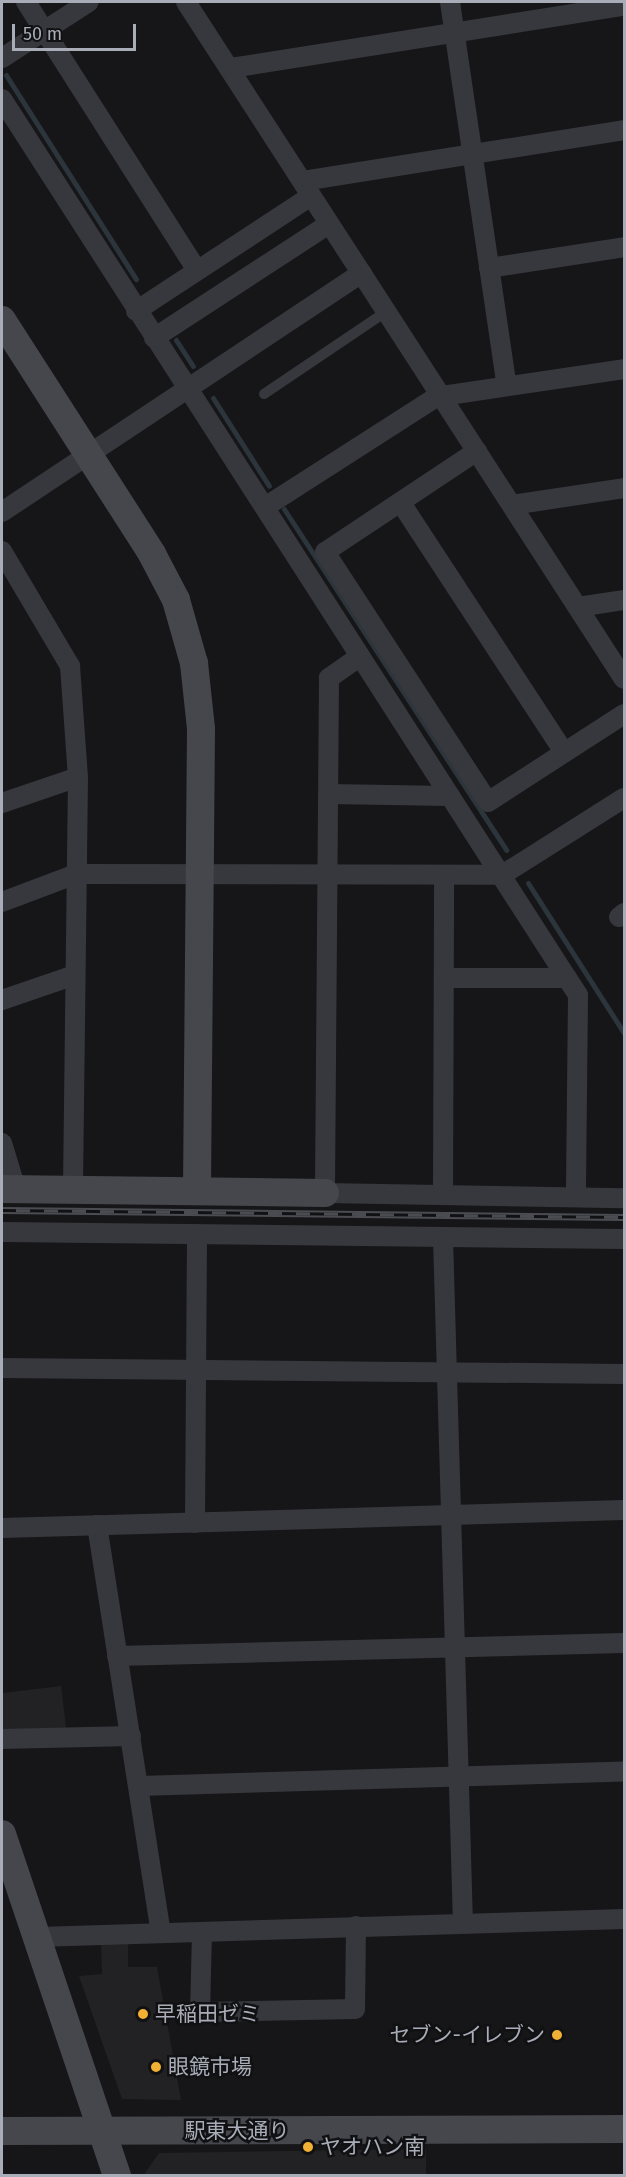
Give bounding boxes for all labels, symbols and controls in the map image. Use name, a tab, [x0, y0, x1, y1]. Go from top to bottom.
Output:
scale bar	[15, 12, 140, 50]
text: 50 m	[23, 23, 62, 45]
place label: 早稲田ゼミ	[155, 2001, 260, 2027]
marker: 早稲田ゼミ	[136, 2007, 150, 2021]
place label: セブン-イレブン	[390, 2022, 545, 2048]
marker: セブン-イレブン	[550, 2028, 564, 2042]
place label: 眼鏡市場	[168, 2054, 252, 2080]
marker: 眼鏡市場	[149, 2060, 163, 2074]
street label: 駅東大通り	[185, 2118, 289, 2144]
place label: ヤオハン南	[320, 2134, 425, 2160]
marker: ヤオハン南	[301, 2140, 315, 2154]

